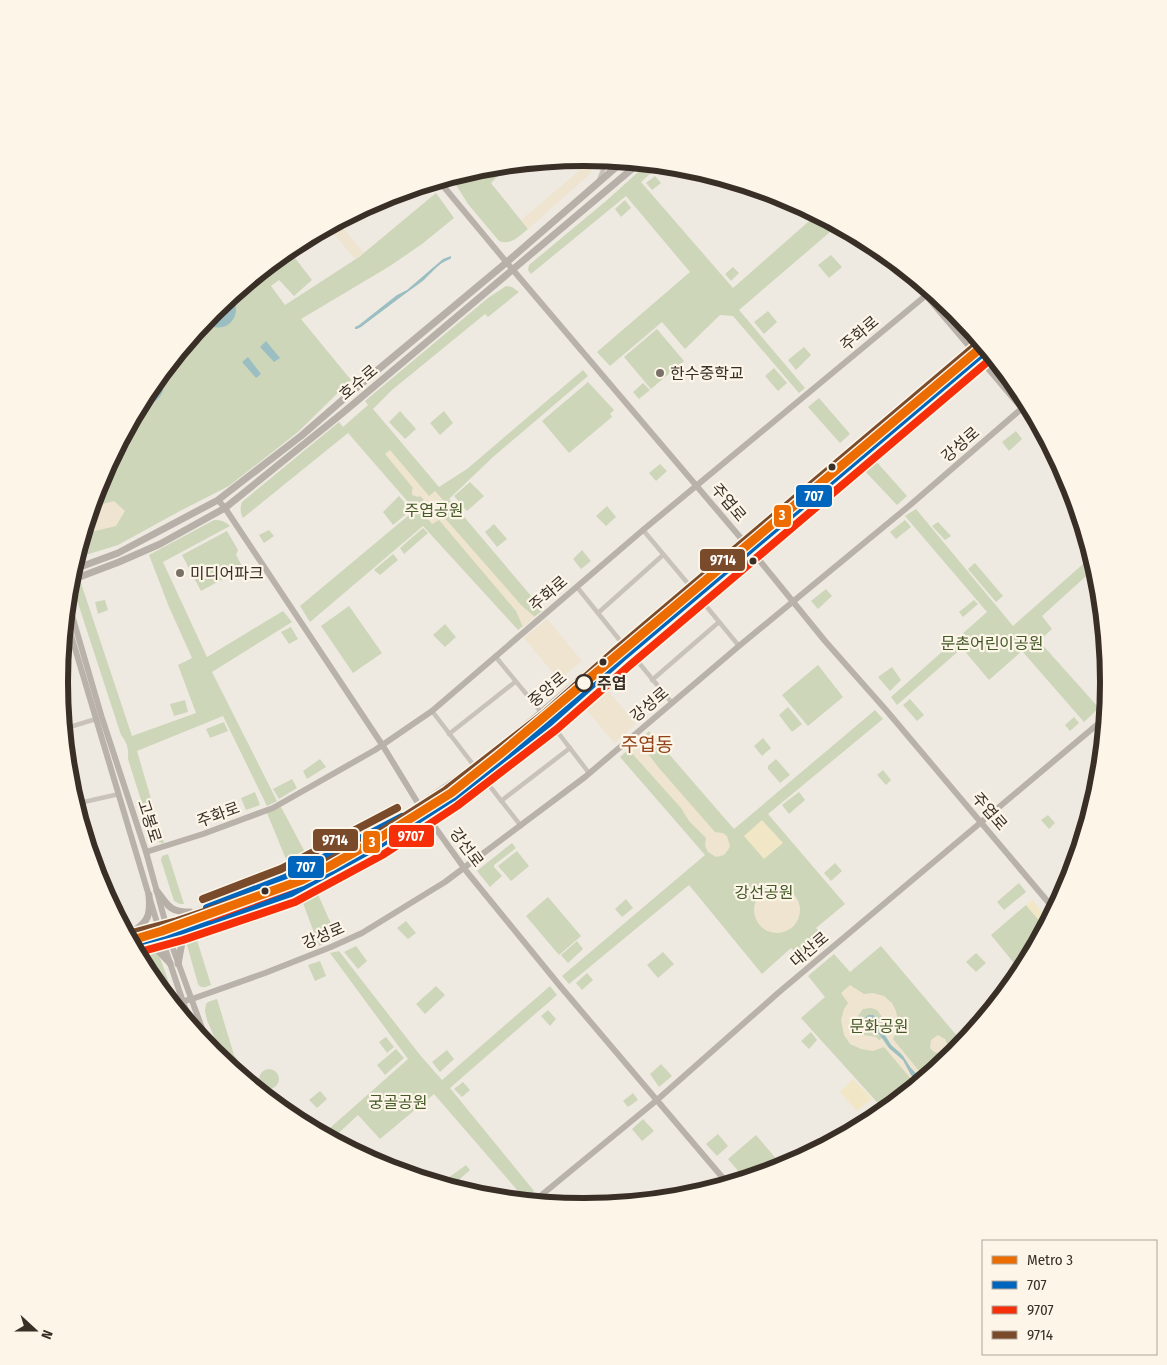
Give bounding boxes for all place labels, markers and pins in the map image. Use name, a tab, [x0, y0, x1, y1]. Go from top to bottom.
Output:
place label: 한수중학교	[670, 364, 744, 383]
marker: 한수중학교	[654, 367, 666, 379]
unlabelled marker	[827, 462, 837, 472]
unlabelled marker	[748, 556, 758, 566]
place label: 미디어파크	[190, 564, 264, 583]
marker: 미디어파크	[174, 567, 186, 579]
unlabelled marker	[598, 657, 608, 667]
marker: 주엽	[575, 674, 593, 692]
place label: 주엽	[597, 674, 626, 693]
unlabelled marker	[260, 886, 270, 896]

